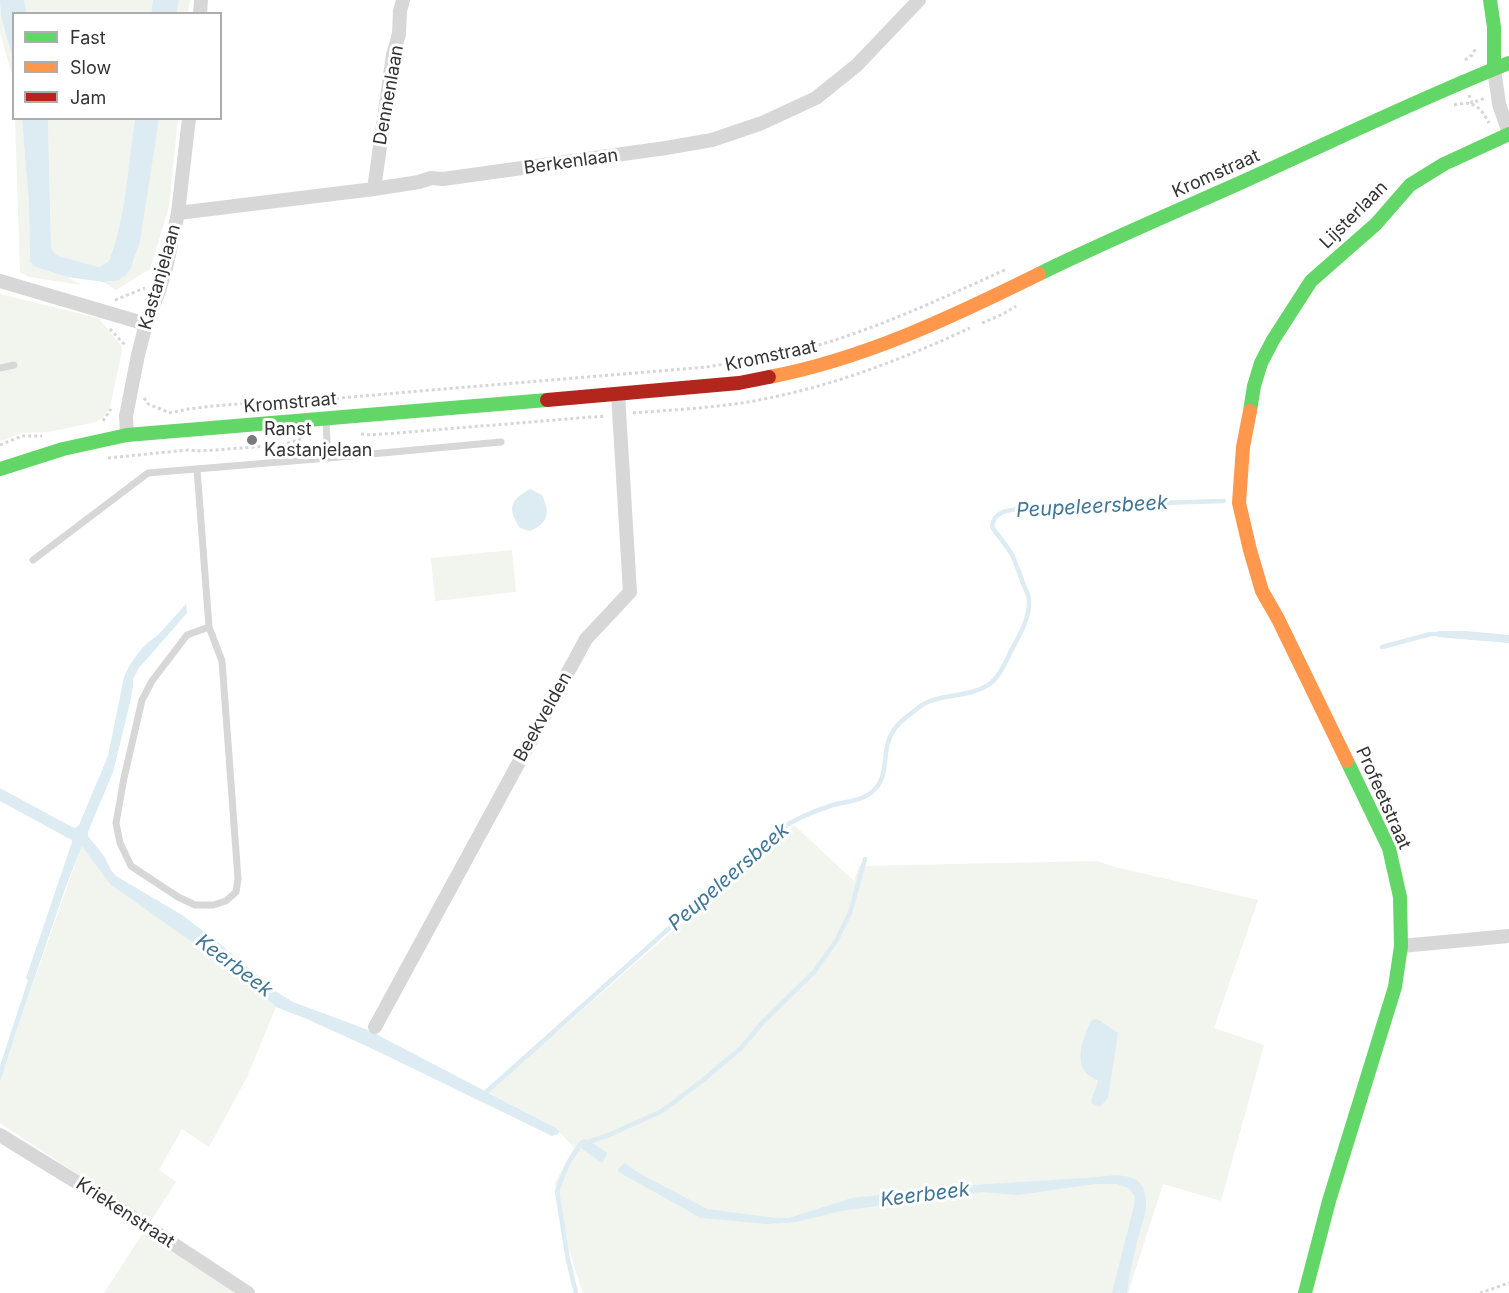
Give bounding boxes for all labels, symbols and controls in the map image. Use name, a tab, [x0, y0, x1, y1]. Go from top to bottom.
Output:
legend	[12, 12, 222, 120]
text: Fast	[70, 27, 106, 48]
street label: Dennenlaan	[370, 43, 408, 147]
text: Slow	[70, 57, 111, 78]
text: Jam	[70, 87, 106, 108]
street label: Berkenlaan	[522, 145, 620, 179]
street label: Kromstraat	[1169, 145, 1263, 203]
street label: Lijsterlaan	[1316, 177, 1392, 253]
street label: Kastanjelaan	[135, 222, 185, 332]
street label: Kromstraat	[723, 336, 819, 376]
street label: Kromstraat	[243, 388, 337, 418]
place label: Ranst Kastanjelaan	[264, 419, 372, 462]
marker: Ranst Kastanjelaan	[245, 433, 259, 447]
water label: Peupeleersbeek	[1015, 491, 1169, 523]
street label: Beekvelden	[509, 668, 577, 766]
street label: Profeetstraat	[1351, 743, 1415, 853]
water label: Peupeleersbeek	[664, 818, 794, 936]
water label: Keerbeek	[191, 929, 277, 1003]
street label: Kriekenstraat	[72, 1173, 178, 1253]
water label: Keerbeek	[879, 1178, 971, 1212]

